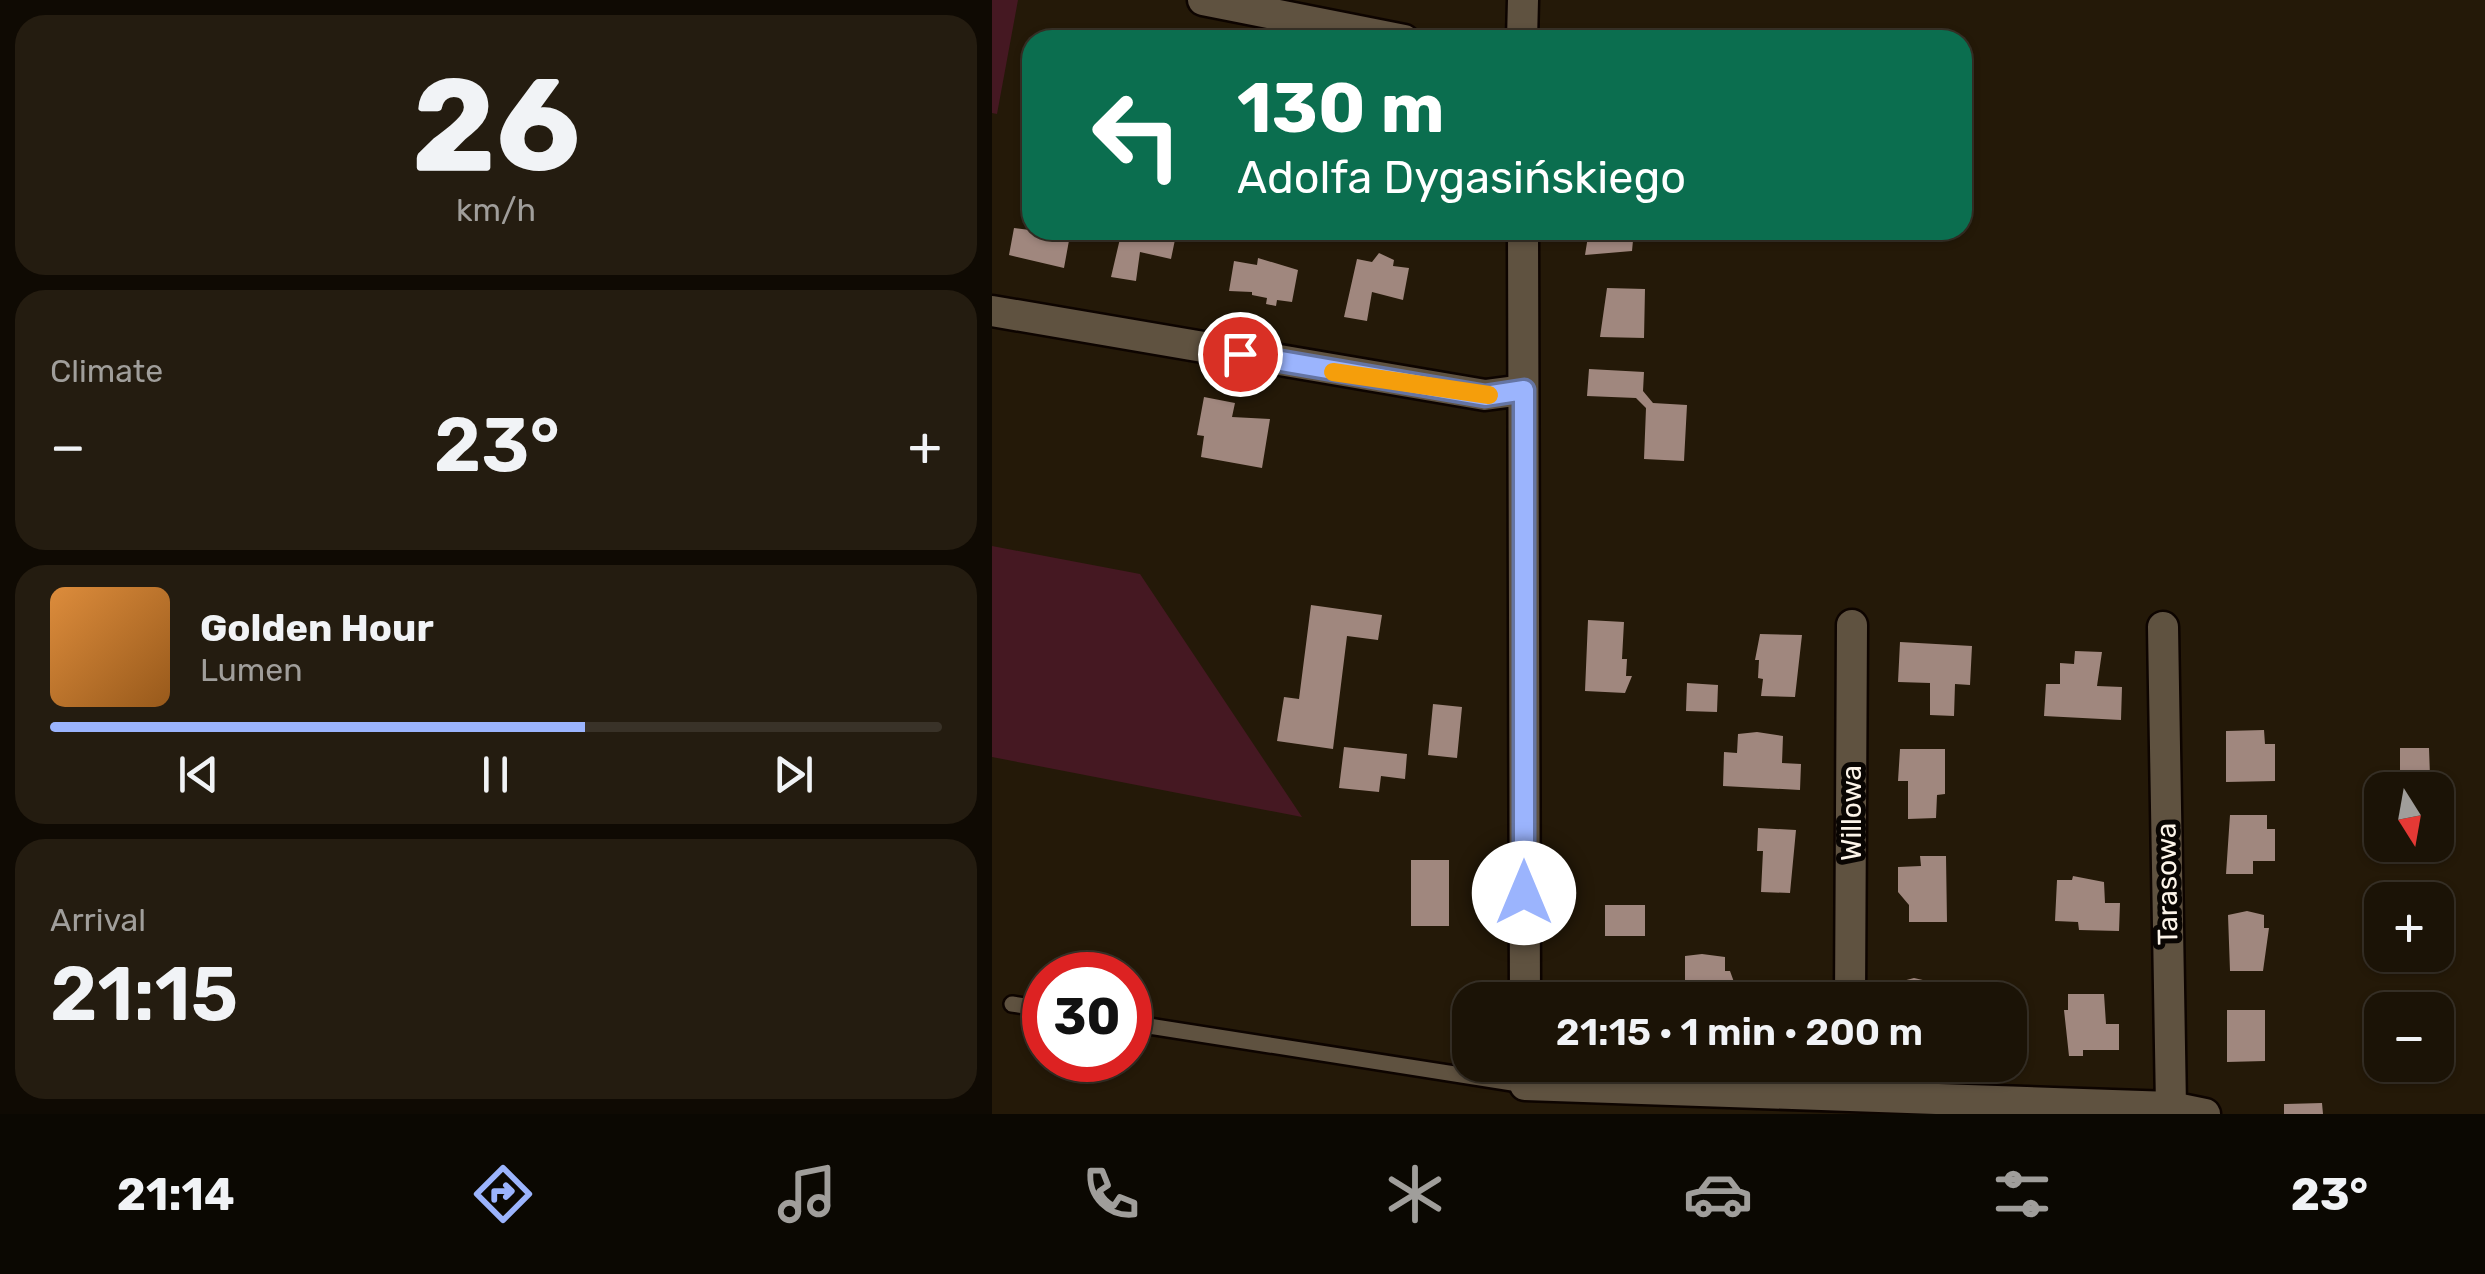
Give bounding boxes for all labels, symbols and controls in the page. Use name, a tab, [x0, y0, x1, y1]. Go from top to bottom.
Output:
text: 26	[411, 48, 581, 203]
text: 130 m	[1237, 67, 1445, 150]
icon: left	[1072, 70, 1202, 200]
text: Adolfa Dygasińskiego	[1237, 151, 1686, 204]
text: km/h	[456, 191, 536, 229]
pin	[1198, 312, 1283, 397]
icon: arrive	[1213, 327, 1268, 382]
text: Climate	[50, 352, 163, 390]
text: 23°	[434, 401, 560, 490]
text: −	[50, 414, 86, 479]
text: +	[908, 414, 942, 479]
text: Golden Hour	[200, 605, 434, 651]
text: Lumen	[200, 651, 303, 689]
icon: previous	[171, 747, 226, 802]
icon: pause	[468, 747, 523, 802]
icon: next	[766, 747, 821, 802]
street label: Willowa	[1835, 765, 1868, 861]
north arrow	[2364, 772, 2454, 862]
map controls	[2364, 772, 2454, 1082]
street label: Tarasowa	[2149, 823, 2185, 945]
position arrow	[1472, 841, 1576, 945]
button: +	[2364, 882, 2454, 972]
text: Arrival	[50, 901, 146, 939]
text: 21:15	[50, 950, 238, 1039]
speed limit sign: 30	[1022, 952, 1152, 1082]
button: −	[2364, 992, 2454, 1082]
text: 21:15 · 1 min · 200 m	[1556, 1009, 1923, 1055]
icon: directions	[468, 1159, 538, 1229]
icon: music	[772, 1159, 842, 1229]
icon: phone	[1076, 1159, 1146, 1229]
icon: climate	[1380, 1159, 1450, 1229]
icon: car	[1683, 1159, 1753, 1229]
icon: filters	[1987, 1159, 2057, 1229]
text: 21:14	[117, 1168, 235, 1221]
text: 23°	[2291, 1168, 2368, 1221]

